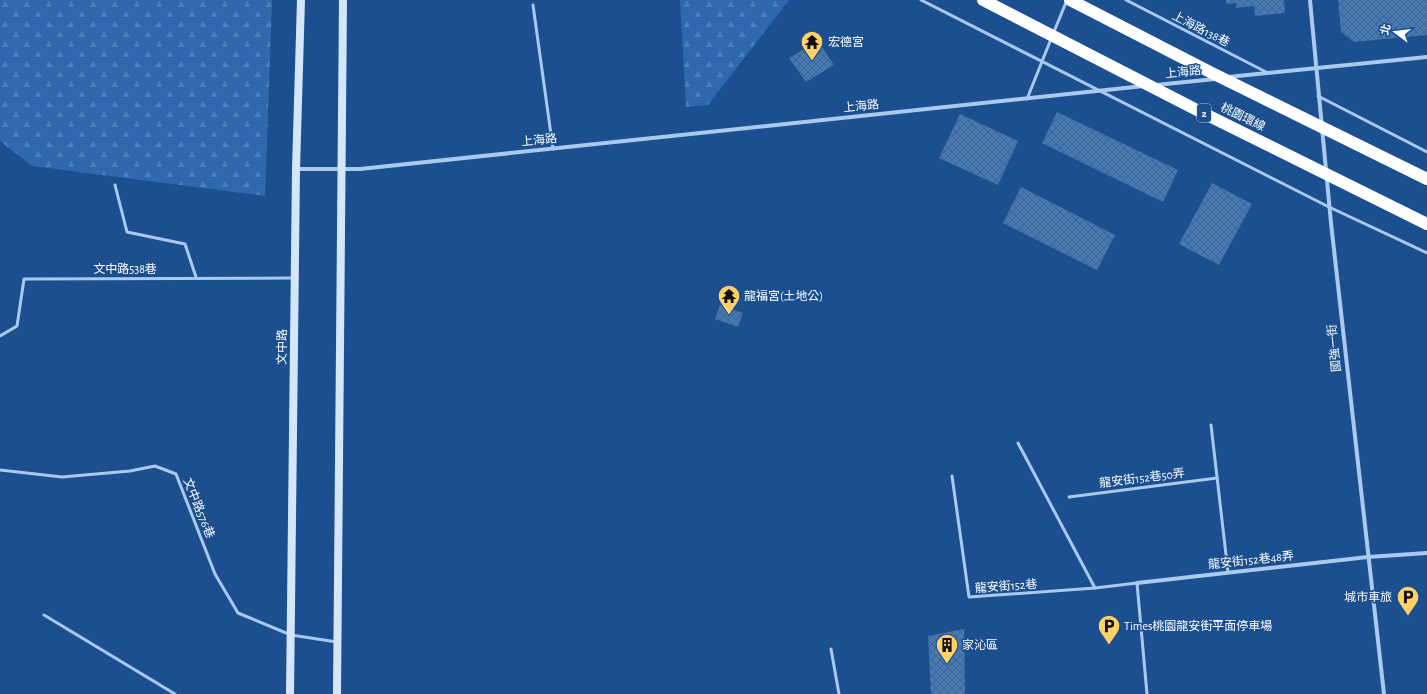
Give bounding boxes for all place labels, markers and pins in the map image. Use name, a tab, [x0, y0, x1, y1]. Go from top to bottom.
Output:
temple icon: 宏德宮	[799, 29, 825, 62]
place label: 宏德宮	[828, 35, 864, 48]
temple icon: 龍福宮(土地公)	[716, 283, 742, 316]
place label: 龍福宮(土地公)	[744, 289, 823, 302]
parking icon: 城市車旅	[1395, 584, 1421, 617]
place label: 城市車旅	[1344, 590, 1392, 603]
parking icon: Times桃園龍安街平面停車場	[1096, 613, 1122, 646]
place label: Times桃園龍安街平面停車場	[1124, 619, 1272, 632]
building icon: 家沁區	[934, 632, 960, 665]
place label: 家沁區	[962, 638, 998, 651]

